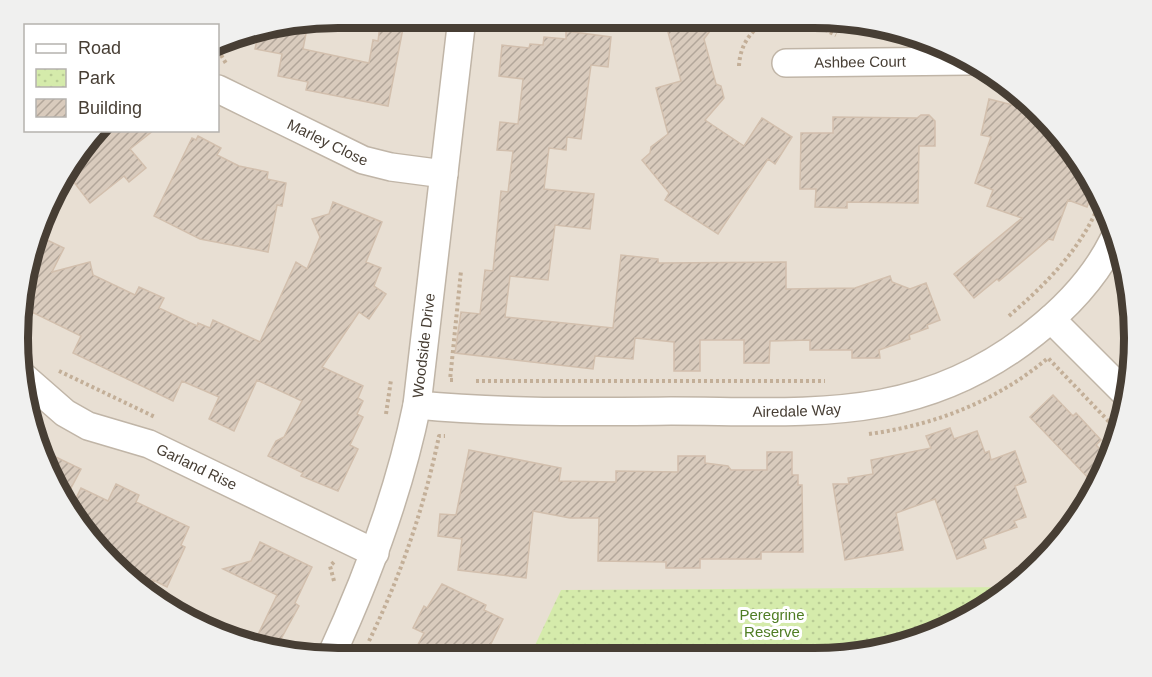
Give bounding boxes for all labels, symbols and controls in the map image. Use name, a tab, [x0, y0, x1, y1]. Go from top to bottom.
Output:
legend	[24, 24, 219, 132]
text: Road	[78, 38, 121, 58]
street label: Ashbee Court	[814, 53, 907, 71]
text: Park	[78, 68, 116, 88]
text: Building	[78, 98, 142, 118]
street label: Marley Close	[285, 115, 369, 169]
street label: Woodside Drive	[409, 292, 438, 399]
street label: Airedale Way	[753, 400, 842, 420]
street label: Garland Rise	[154, 440, 240, 493]
park label: Peregrine Reserve	[739, 606, 805, 640]

